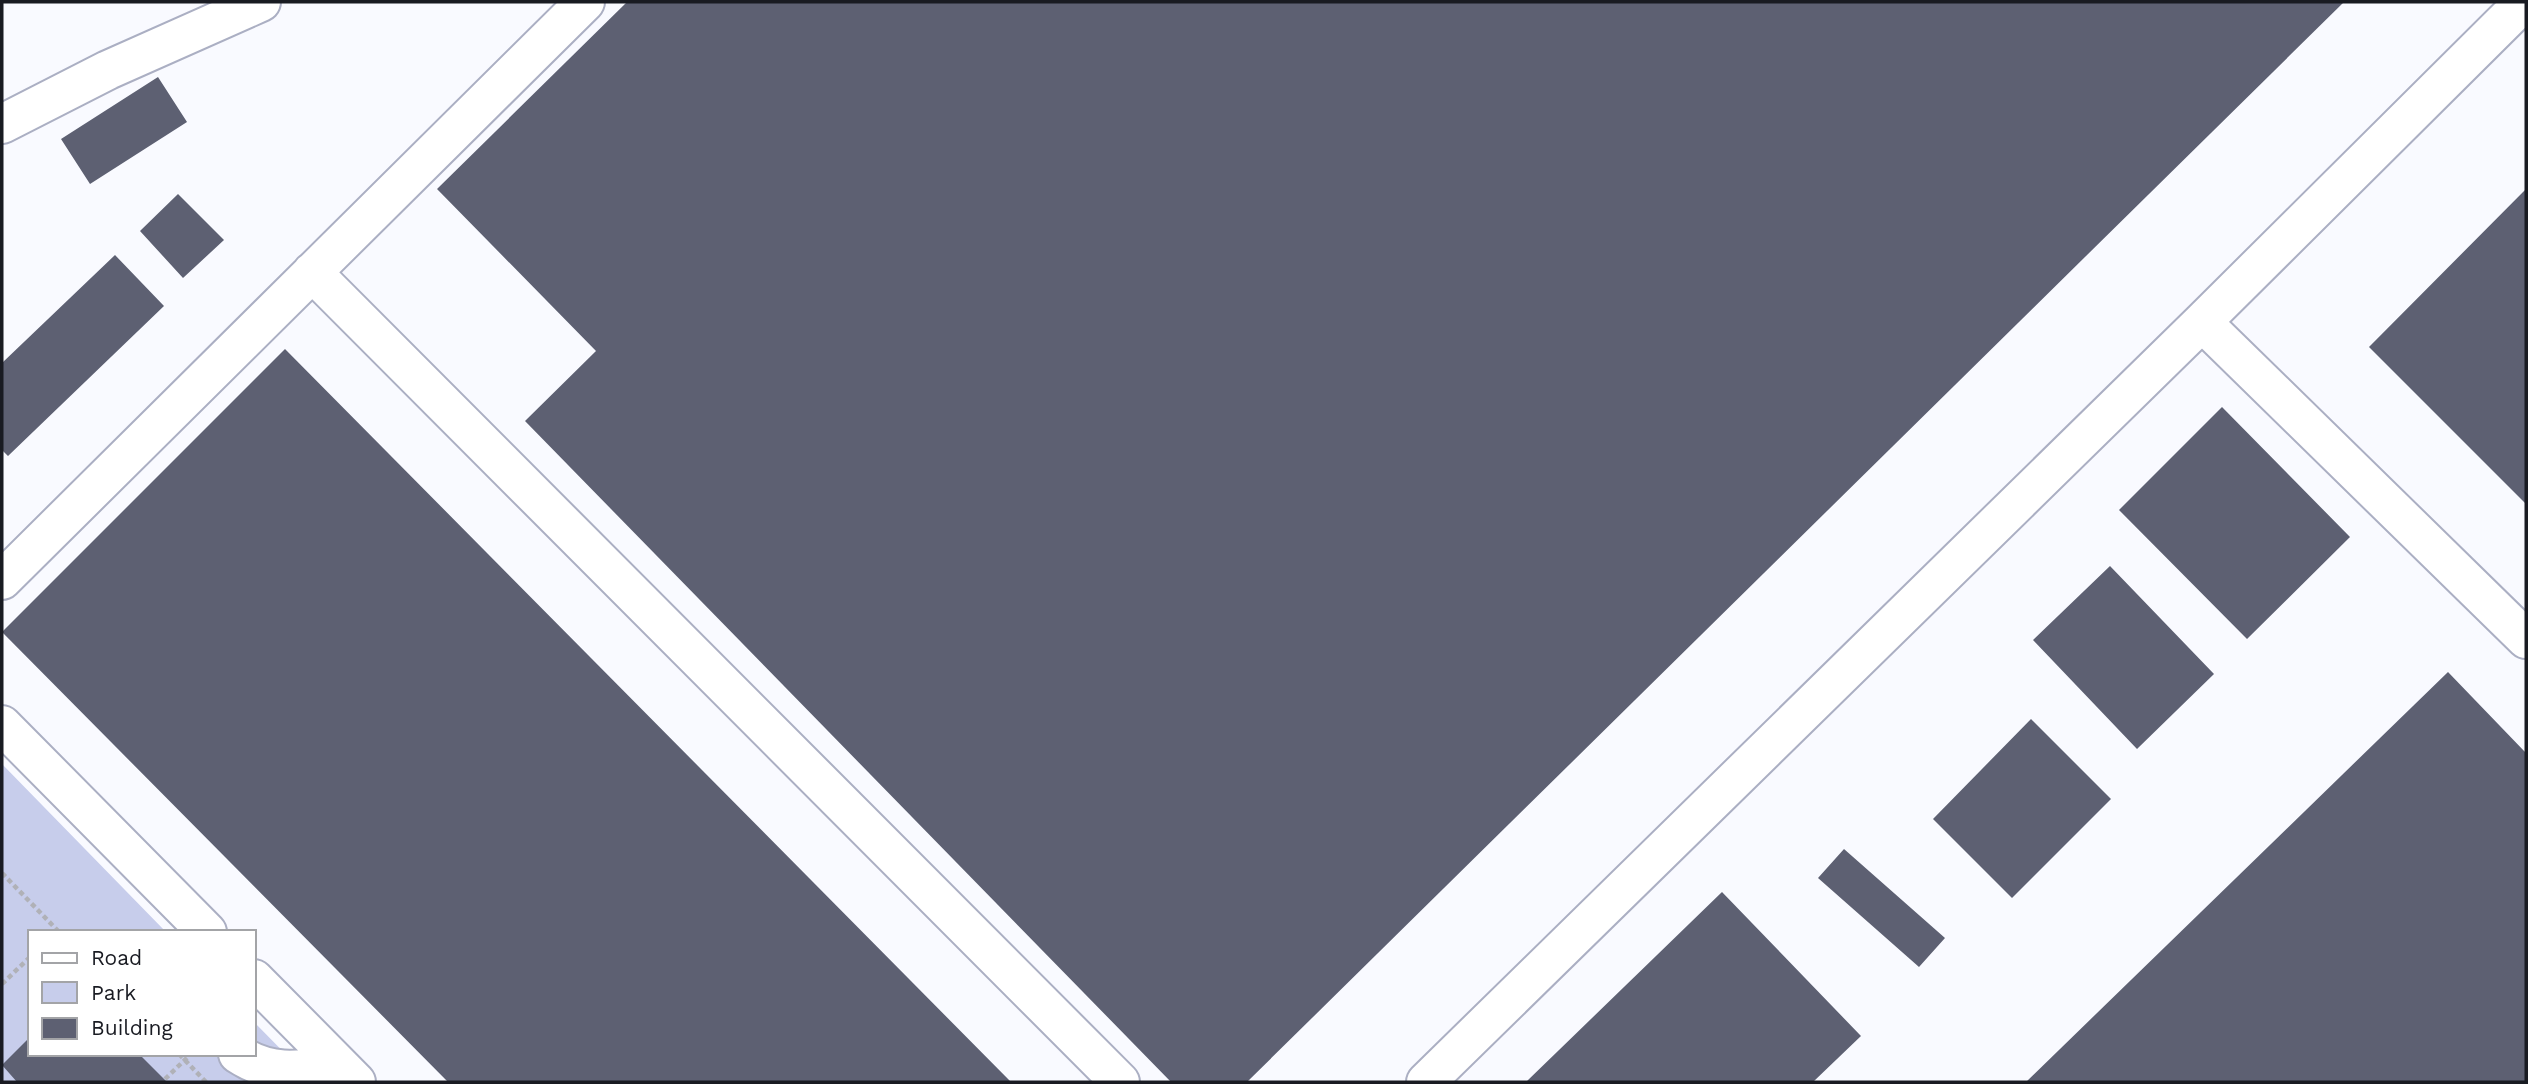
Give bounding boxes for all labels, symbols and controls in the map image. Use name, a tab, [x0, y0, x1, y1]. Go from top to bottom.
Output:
legend	[28, 930, 256, 1056]
text: Road	[91, 945, 142, 970]
text: Park	[91, 980, 136, 1005]
text: Building	[91, 1015, 173, 1040]

